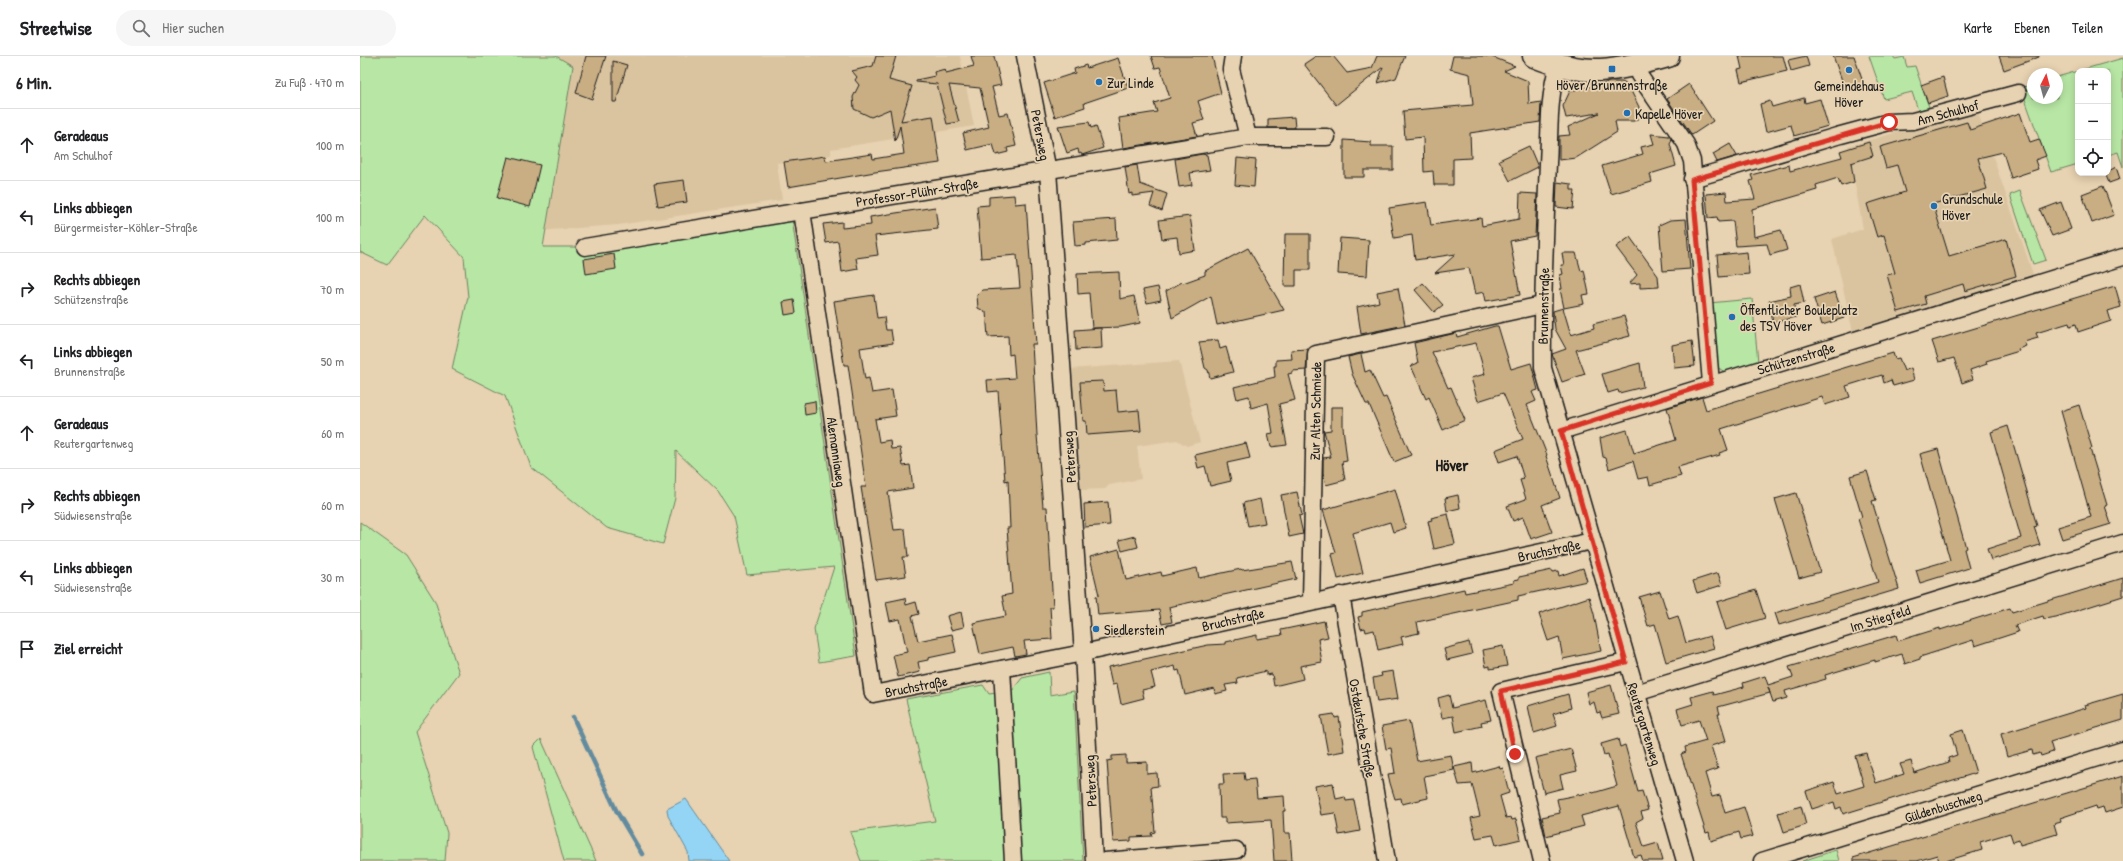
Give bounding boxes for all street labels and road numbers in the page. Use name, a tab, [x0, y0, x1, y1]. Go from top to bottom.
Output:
street label: Am Schulhof	[1915, 95, 1981, 129]
street label: Petersweg	[1026, 108, 1055, 162]
street label: Professor-Plühr-Straße	[854, 173, 980, 212]
street label: Brunnenstraße	[1533, 267, 1554, 345]
street label: Schützenstraße	[1755, 337, 1838, 380]
street label: Zur Alten Schmiede	[1305, 361, 1325, 461]
street label: Alemanniaweg	[822, 416, 851, 488]
street label: Petersweg	[1058, 430, 1081, 483]
street label: Bruchstraße	[1516, 534, 1583, 567]
street label: Im Stiegfeld	[1848, 600, 1913, 637]
street label: Bruchstraße	[1200, 603, 1267, 636]
street label: Bruchstraße	[883, 671, 950, 702]
street label: Ostdeutsche Straße	[1344, 677, 1381, 779]
street label: Reutergartenweg	[1622, 680, 1667, 768]
street label: Petersweg	[1079, 755, 1102, 807]
street label: Güldenbuschweg	[1902, 785, 1984, 828]

